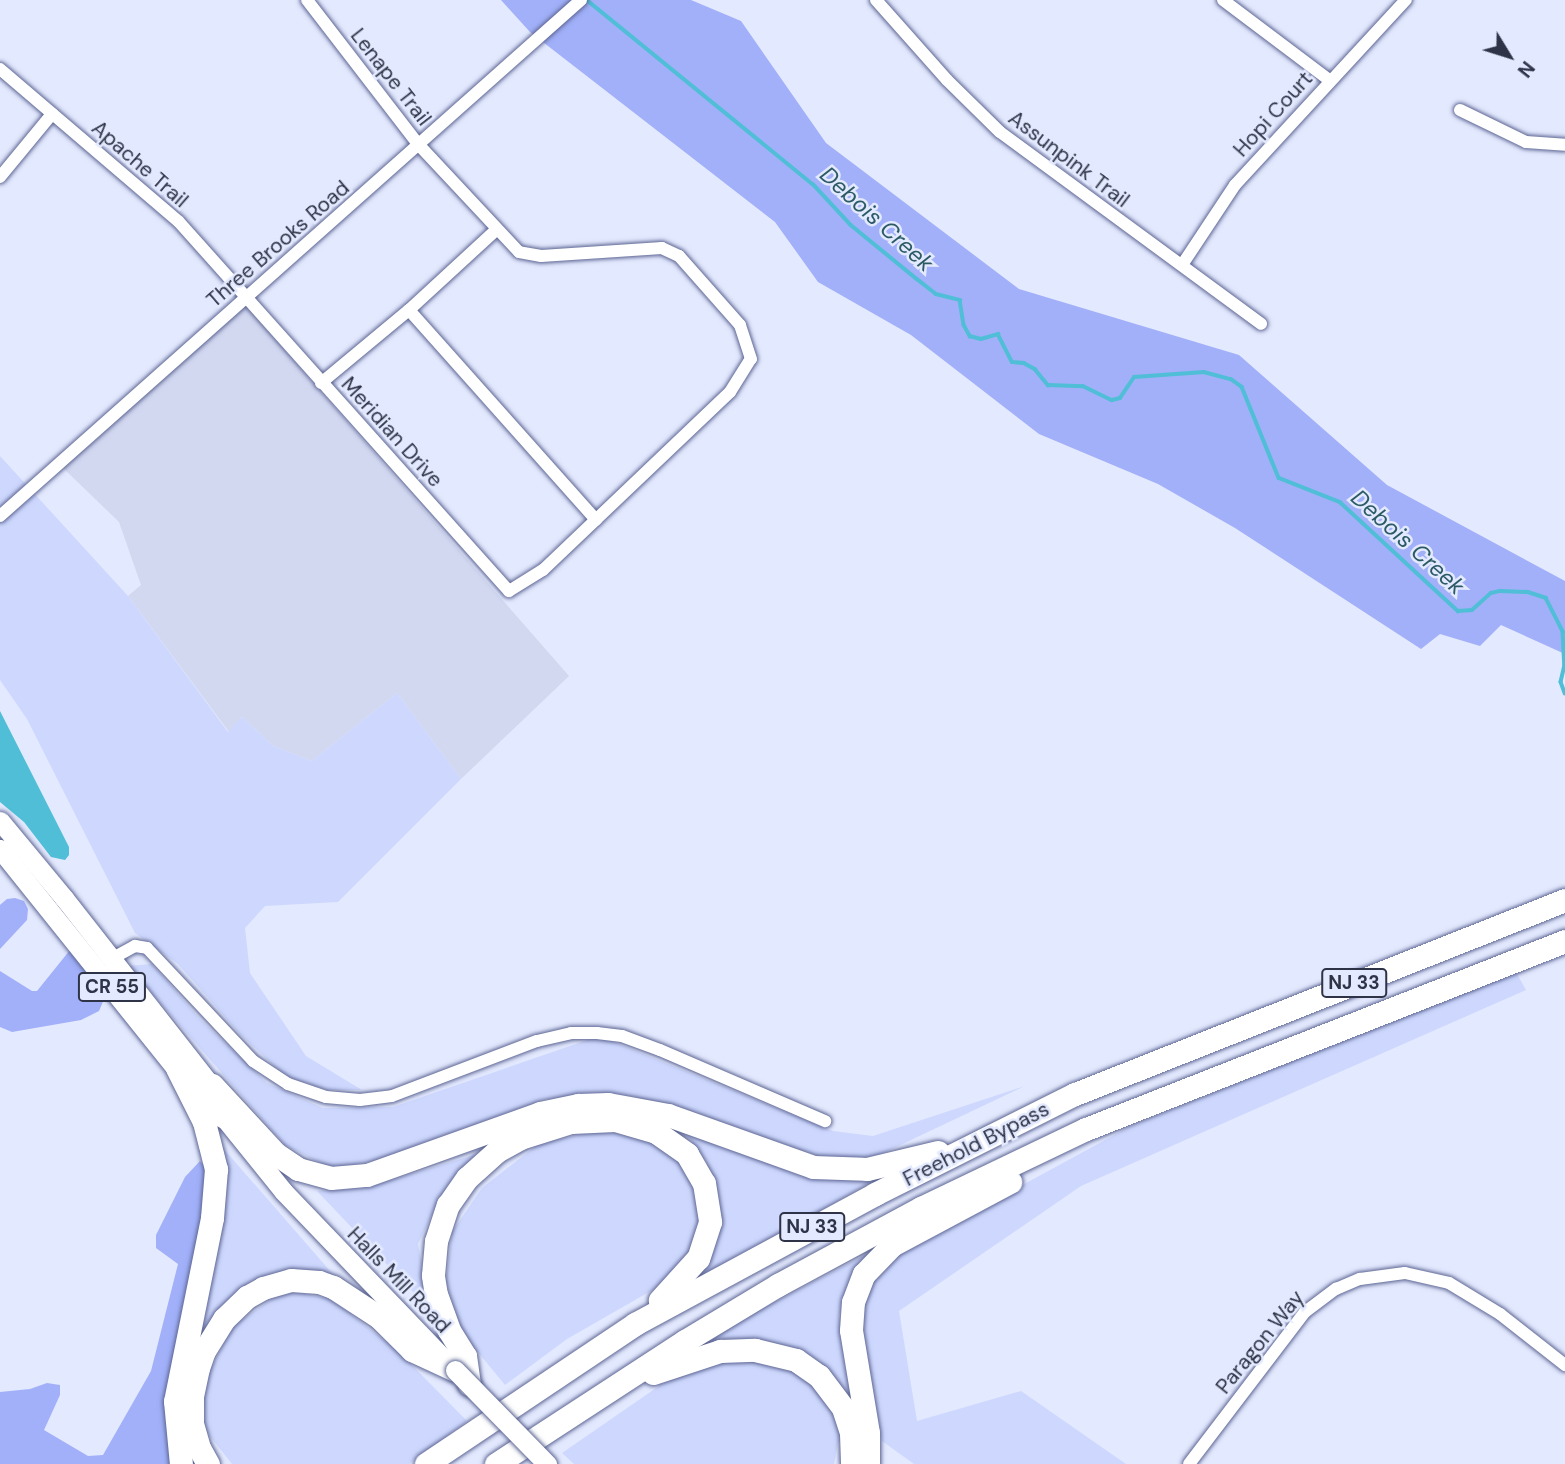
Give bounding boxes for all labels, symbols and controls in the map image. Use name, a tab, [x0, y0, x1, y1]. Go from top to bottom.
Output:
north arrow	[1474, 21, 1544, 91]
street label: Lenape Trail	[345, 23, 437, 131]
text: N	[1512, 56, 1540, 82]
street label: Hopi Court	[1228, 66, 1318, 162]
street label: Assunpink Trail	[1004, 105, 1134, 213]
street label: Apache Trail	[87, 115, 193, 213]
water label: Debois Creek	[814, 161, 940, 277]
street label: Three Brooks Road	[202, 175, 354, 313]
street label: Meridian Drive	[336, 372, 448, 492]
water label: Debois Creek	[1345, 484, 1471, 600]
road number: NJ 33	[1321, 967, 1387, 998]
road number: CR 55	[77, 972, 147, 1002]
street label: Freehold Bypass	[899, 1096, 1053, 1192]
road number: NJ 33	[779, 1212, 845, 1242]
street label: Halls Mill Road	[342, 1222, 456, 1338]
street label: Paragon Way	[1211, 1285, 1309, 1399]

